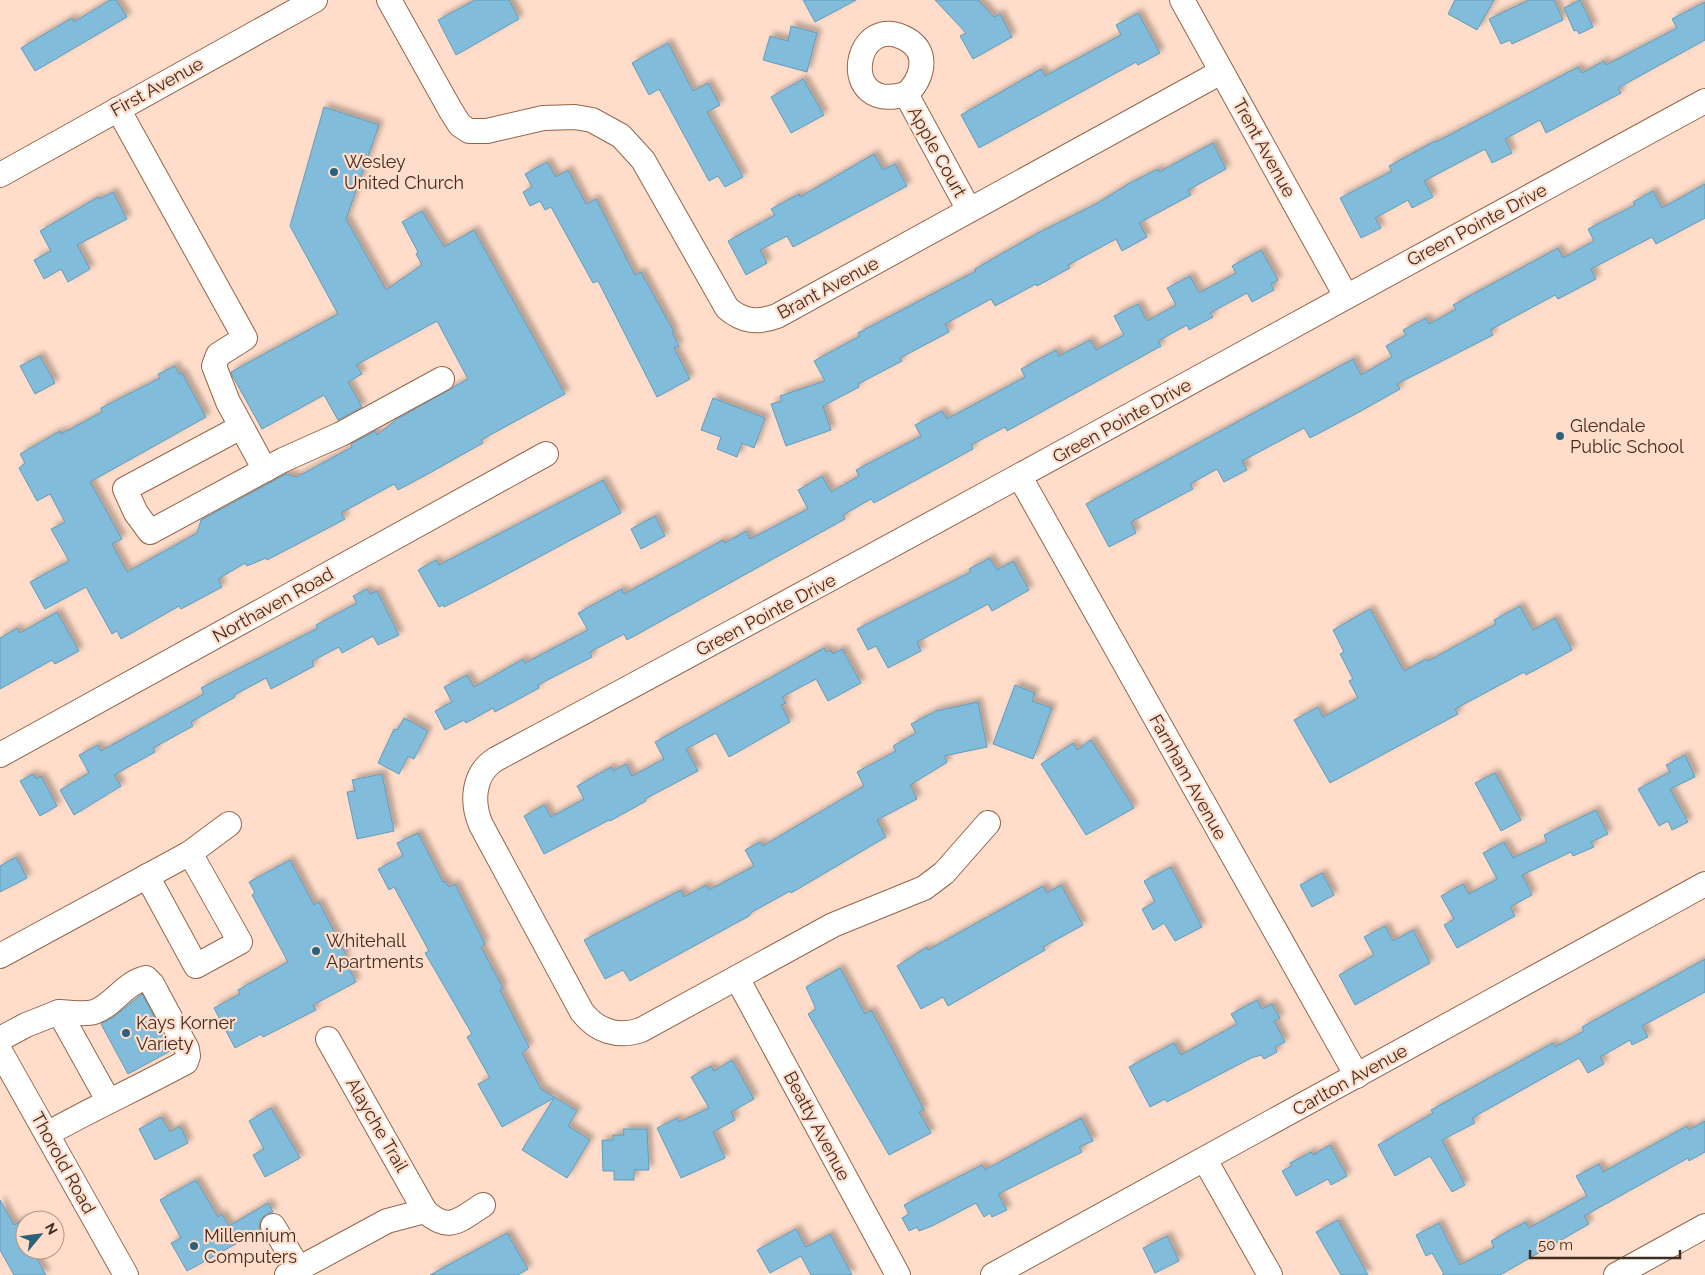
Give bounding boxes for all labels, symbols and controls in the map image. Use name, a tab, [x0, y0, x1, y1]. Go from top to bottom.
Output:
street label: First Avenue	[107, 52, 207, 121]
street label: Trent Avenue	[1229, 95, 1300, 201]
street label: Apple Court	[904, 103, 971, 201]
place label: Wesley United Church	[344, 151, 464, 193]
marker: Wesley United Church	[328, 166, 340, 178]
street label: Green Pointe Drive	[1403, 179, 1551, 270]
street label: Brant Avenue	[774, 252, 882, 323]
street label: Green Pointe Drive	[1049, 374, 1195, 467]
place label: Glendale Public School	[1570, 415, 1684, 457]
marker: Glendale Public School	[1554, 430, 1566, 442]
street label: Northaven Road	[209, 563, 337, 646]
street label: Green Pointe Drive	[692, 569, 840, 660]
street label: Farnham Avenue	[1145, 710, 1232, 843]
place label: Whitehall Apartments	[326, 930, 424, 972]
marker: Whitehall Apartments	[310, 945, 322, 957]
place label: Kays Korner Variety	[136, 1012, 236, 1054]
marker: Kays Korner Variety	[120, 1027, 132, 1039]
street label: Carlton Avenue	[1289, 1039, 1411, 1120]
street label: Beatty Avenue	[780, 1067, 855, 1184]
street label: Alayche Trail	[342, 1074, 413, 1176]
street label: Thorold Road	[27, 1108, 100, 1217]
north arrow	[15, 1210, 65, 1260]
text: N	[42, 1220, 61, 1237]
place label: Millennium Computers	[204, 1225, 297, 1267]
scale bar	[1530, 1228, 1680, 1260]
text: 50 m	[1538, 1236, 1573, 1254]
marker: Millennium Computers	[188, 1240, 200, 1252]

